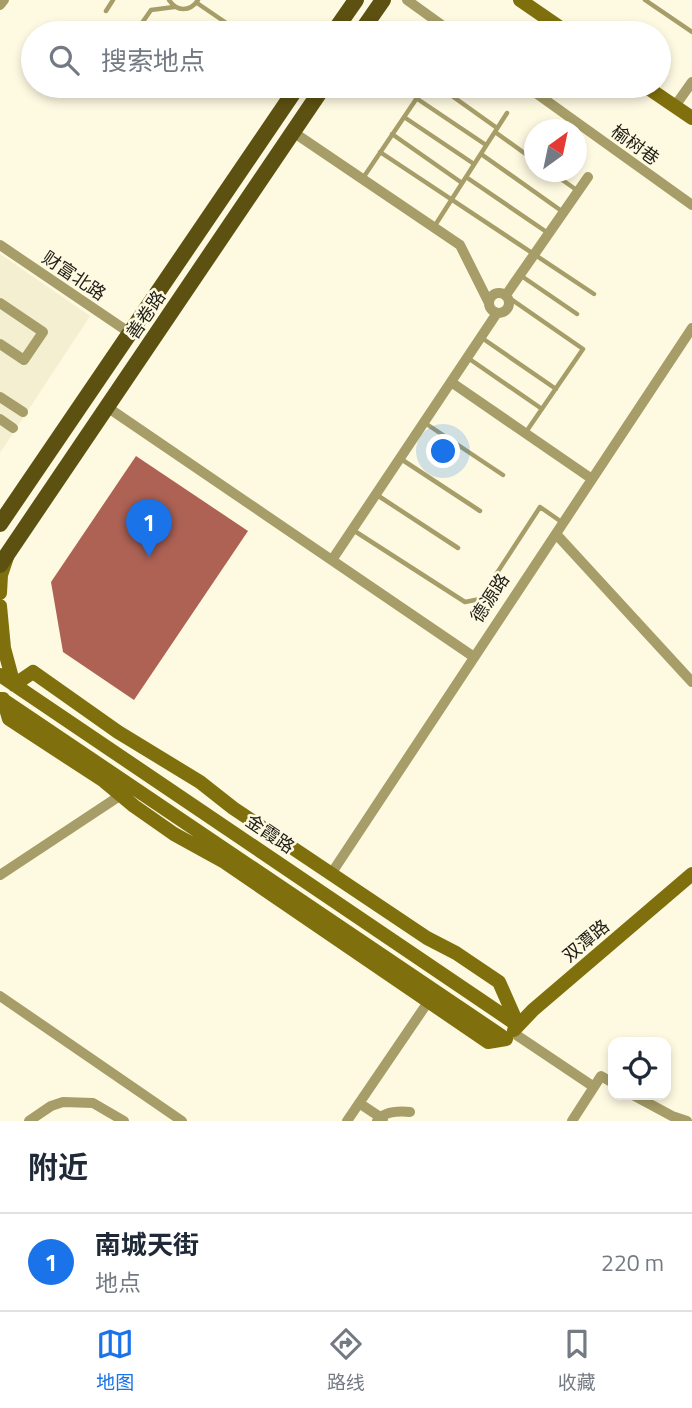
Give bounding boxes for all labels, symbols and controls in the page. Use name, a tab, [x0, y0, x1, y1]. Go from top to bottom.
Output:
search box	[21, 21, 671, 98]
icon: search	[45, 41, 83, 79]
text: 搜索地点	[101, 41, 205, 80]
street label: 榆树巷	[606, 118, 665, 171]
north arrow	[524, 119, 587, 182]
street label: 财富北路	[37, 244, 112, 307]
street label: 善卷路	[119, 285, 172, 345]
your location	[426, 434, 460, 468]
pin: 1	[126, 499, 172, 557]
street label: 德源路	[464, 568, 516, 628]
street label: 金霞路	[240, 807, 300, 860]
street label: 双潭路	[556, 913, 615, 968]
map controls	[608, 1037, 671, 1100]
button: locate	[608, 1037, 671, 1100]
text: 附近	[28, 1144, 88, 1190]
text: 南城天街	[95, 1225, 199, 1264]
text: 1	[45, 1245, 57, 1280]
text: 220 m	[601, 1245, 664, 1280]
text: 地点	[95, 1265, 141, 1300]
tab: 地图	[96, 1325, 134, 1396]
tab: 路线	[327, 1325, 365, 1396]
tab: 收藏	[558, 1325, 596, 1396]

